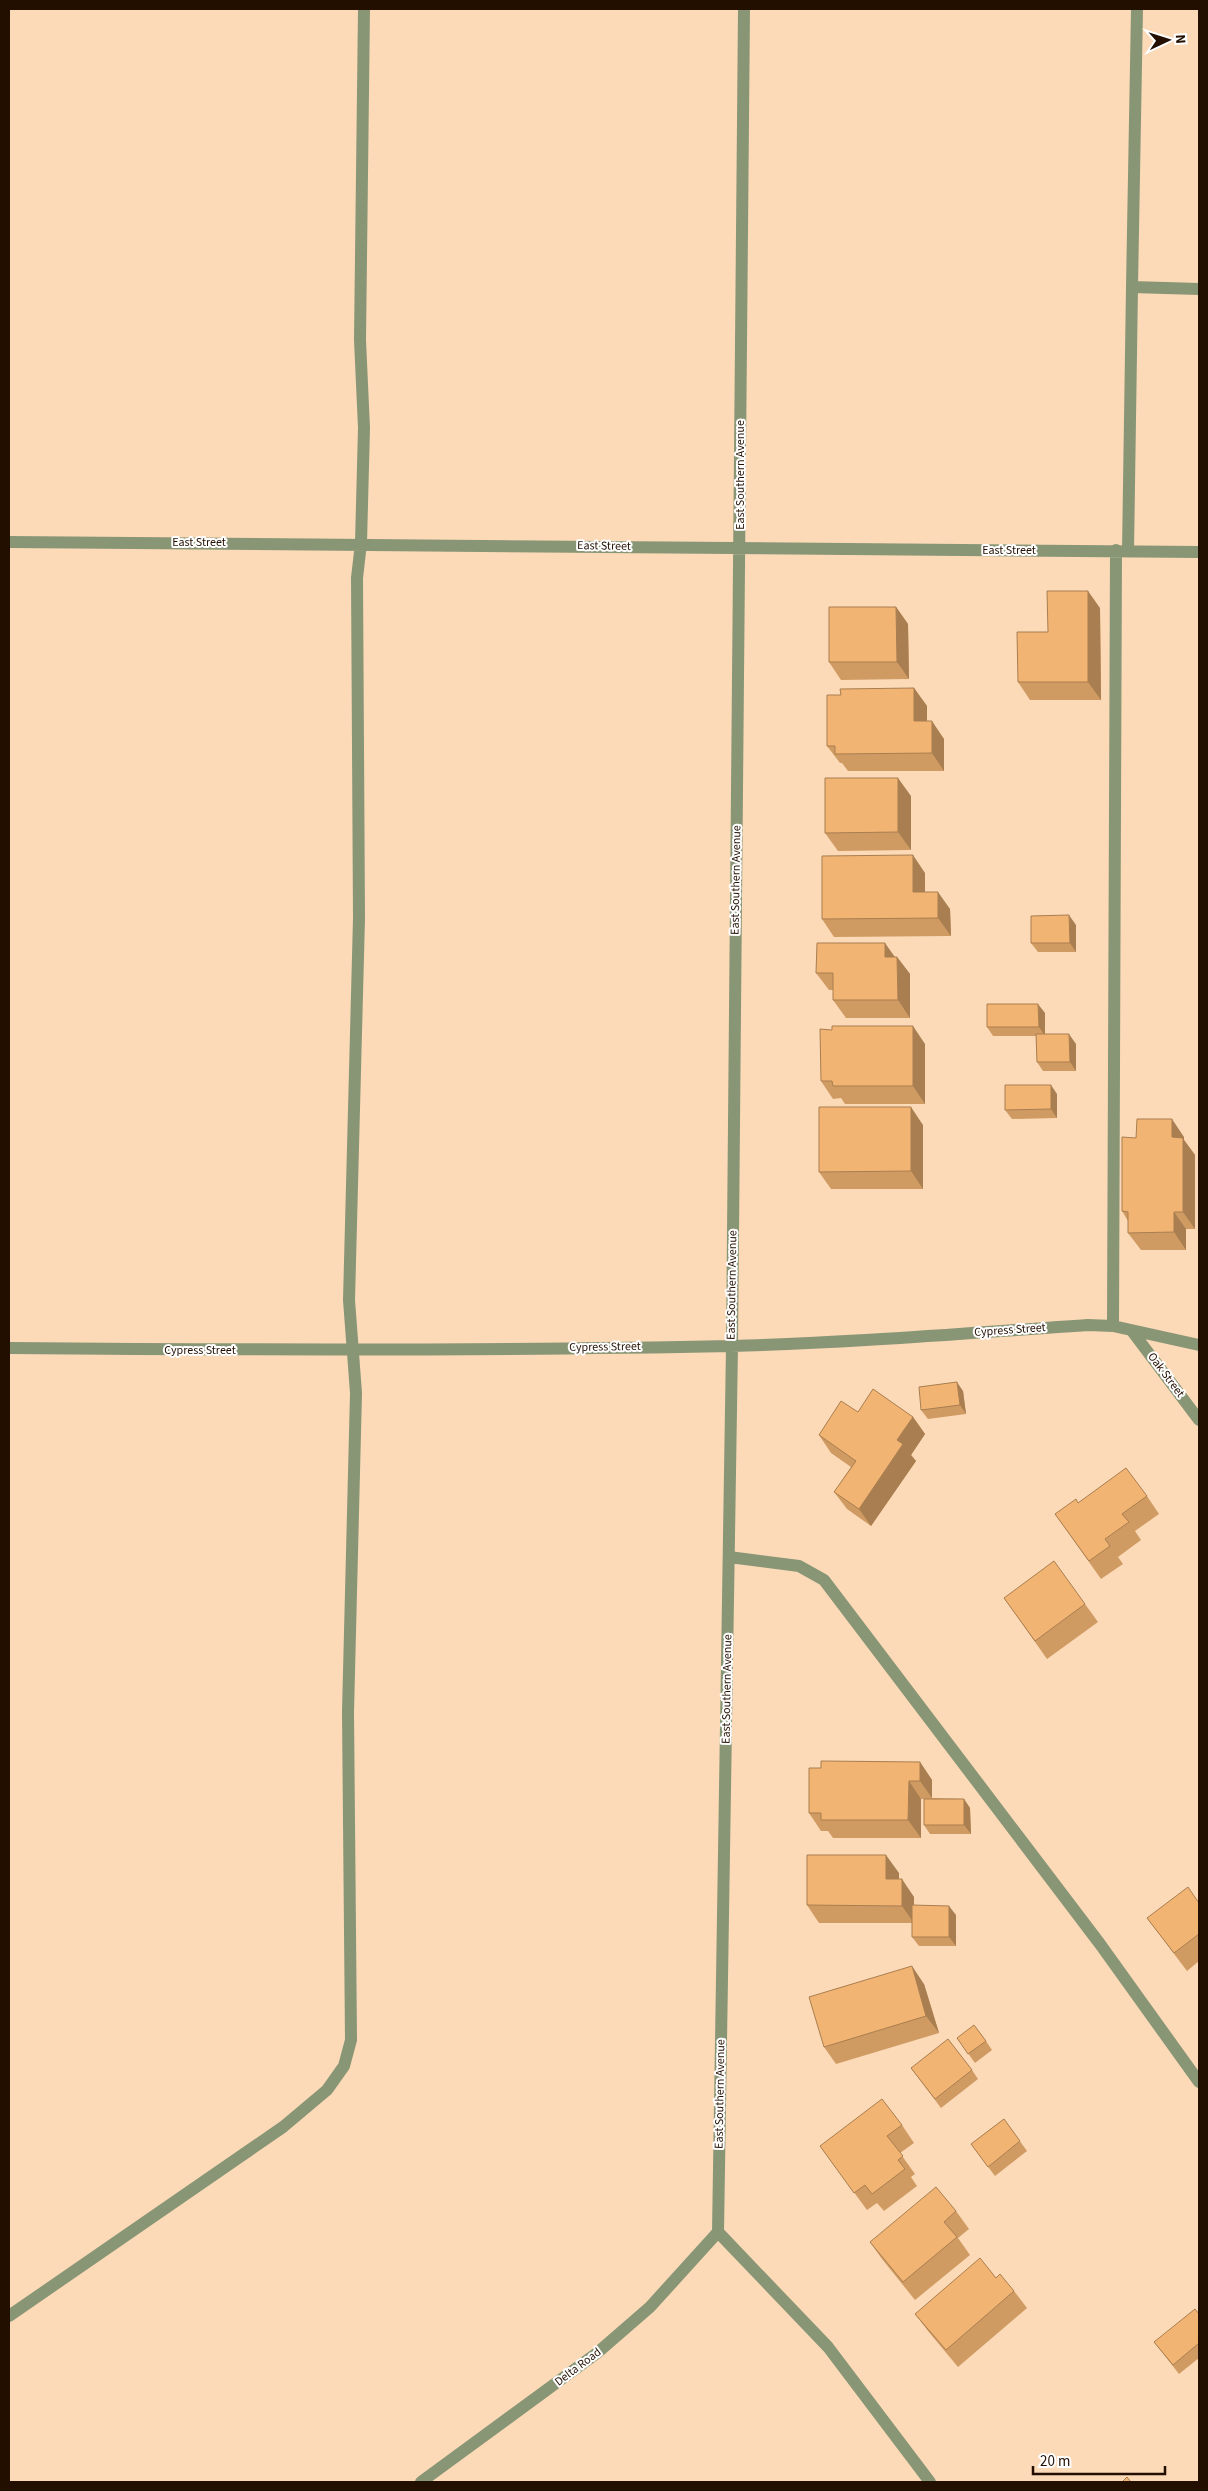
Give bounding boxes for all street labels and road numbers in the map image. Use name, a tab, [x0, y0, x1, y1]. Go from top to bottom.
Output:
street label: East Southern Avenue	[732, 420, 749, 530]
street label: East Street	[172, 534, 226, 551]
street label: East Street	[577, 537, 631, 555]
street label: East Street	[982, 542, 1036, 559]
street label: East Southern Avenue	[727, 825, 745, 935]
street label: East Southern Avenue	[723, 1230, 741, 1340]
street label: Cypress Street	[974, 1319, 1046, 1341]
street label: Cypress Street	[569, 1338, 641, 1356]
street label: Cypress Street	[164, 1342, 236, 1359]
street label: Oak Street	[1143, 1349, 1189, 1401]
street label: East Southern Avenue	[718, 1634, 736, 1744]
street label: East Southern Avenue	[711, 2039, 729, 2149]
street label: Delta Road	[551, 2344, 605, 2390]

